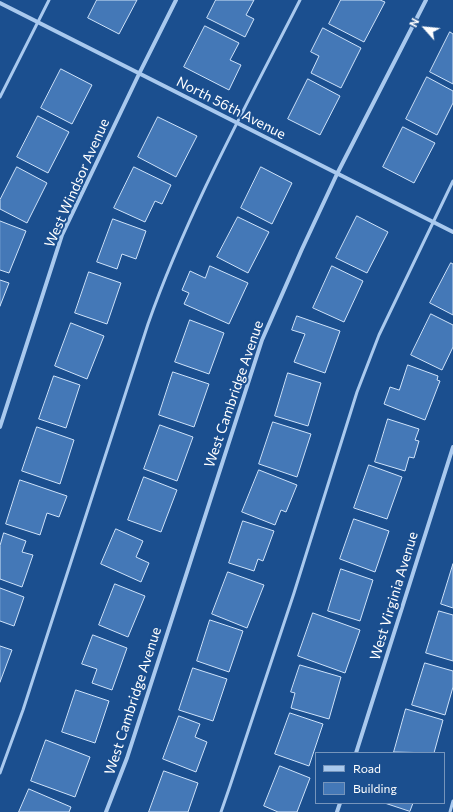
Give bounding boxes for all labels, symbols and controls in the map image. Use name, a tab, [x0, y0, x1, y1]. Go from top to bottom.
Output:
north arrow	[405, 8, 445, 48]
text: N	[406, 16, 422, 29]
street label: North 56th Avenue	[173, 73, 289, 143]
street label: West Windsor Avenue	[41, 116, 113, 250]
street label: West Cambridge Avenue	[201, 318, 267, 470]
street label: West Virginia Avenue	[366, 530, 422, 662]
street label: West Cambridge Avenue	[101, 625, 165, 777]
legend	[315, 752, 445, 804]
text: Road	[353, 761, 381, 775]
text: Building	[353, 781, 397, 795]

